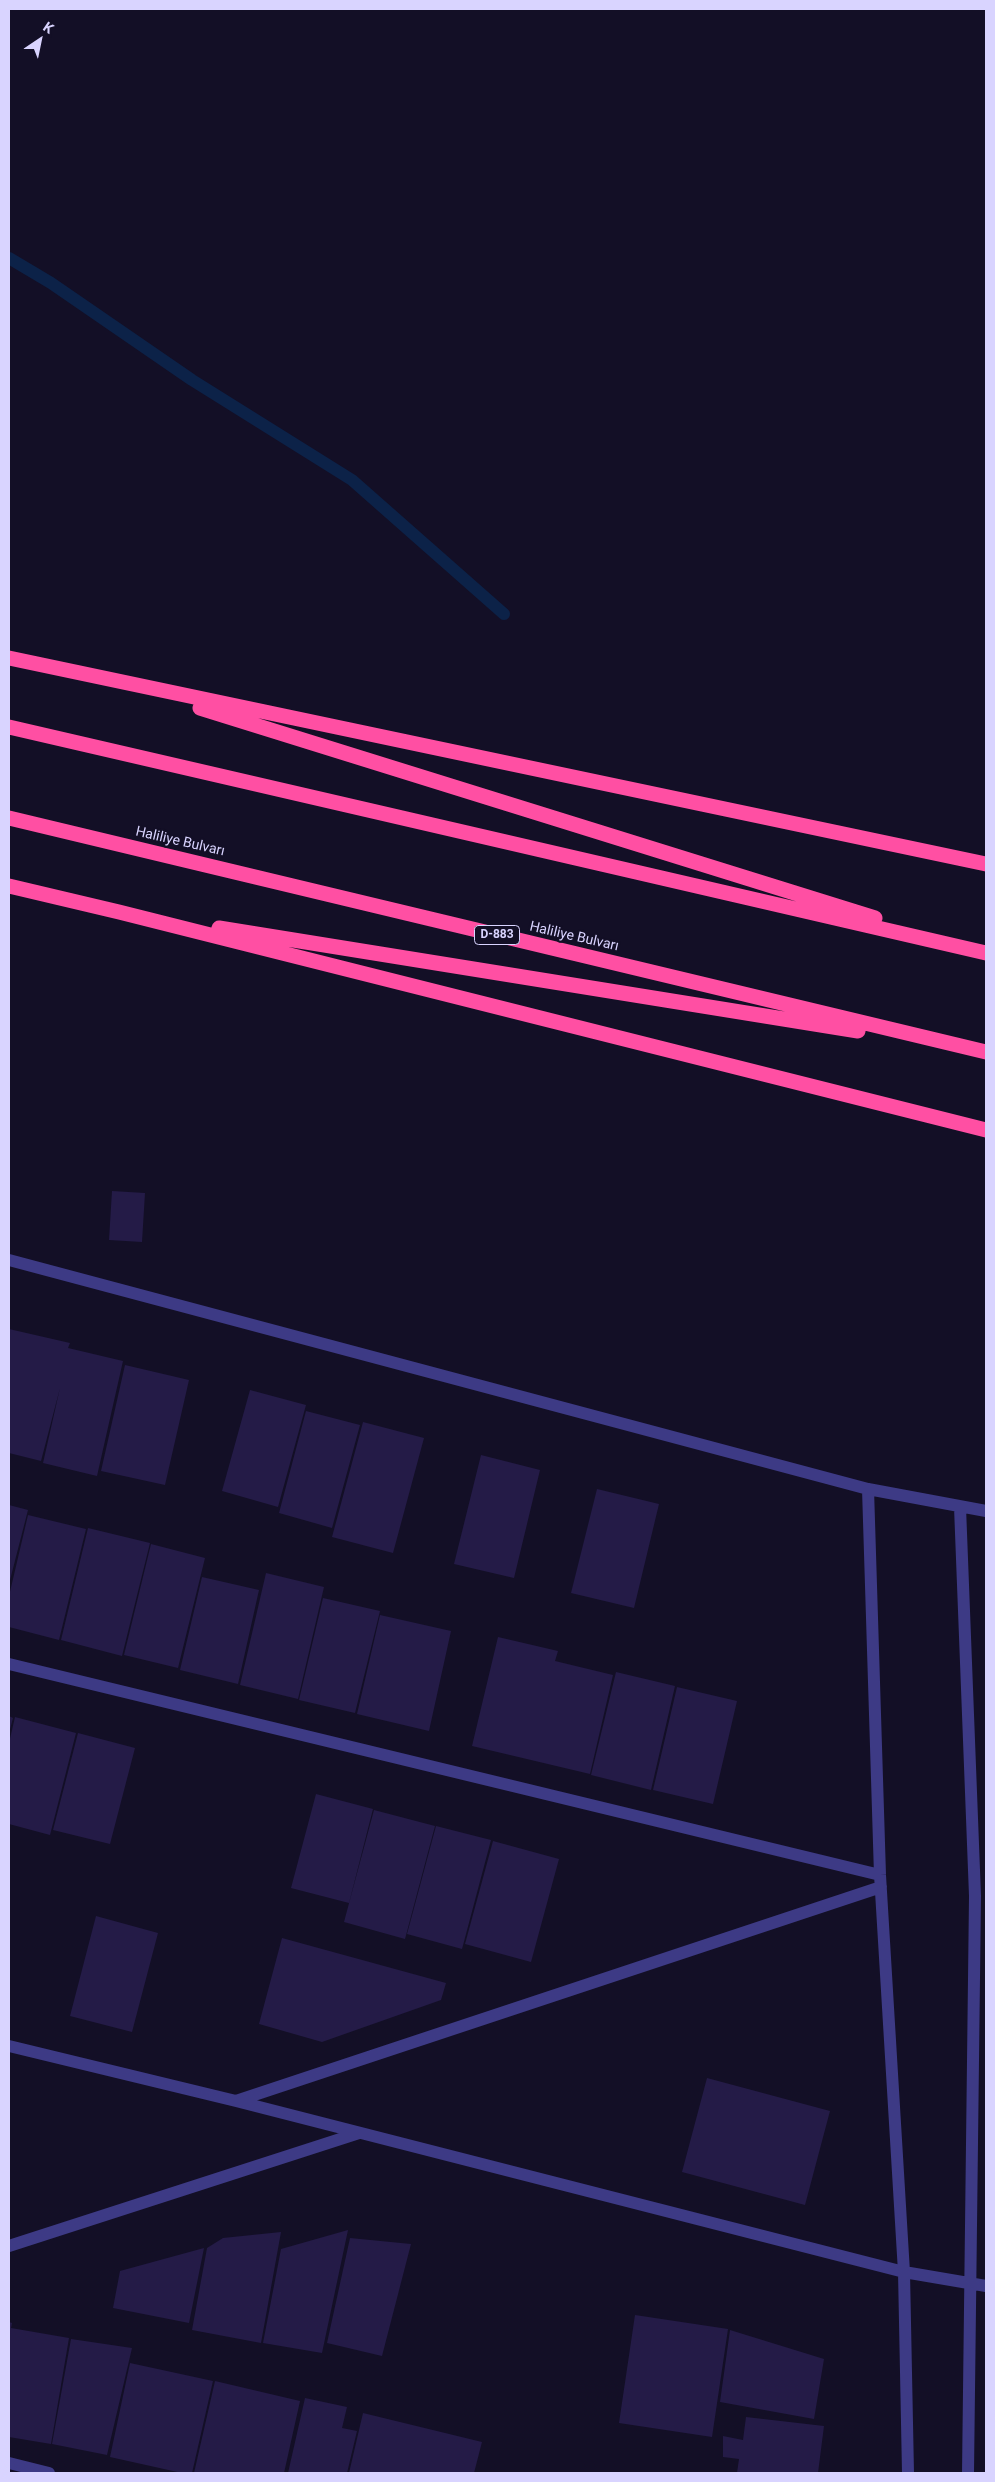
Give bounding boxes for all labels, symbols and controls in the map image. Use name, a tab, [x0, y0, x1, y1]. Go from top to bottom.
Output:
north arrow	[15, 15, 65, 65]
text: K	[40, 18, 57, 37]
street label: Haliliye Bulvarı	[134, 824, 226, 860]
street label: Haliliye Bulvarı	[528, 919, 620, 955]
road number: D-883	[474, 926, 520, 944]

